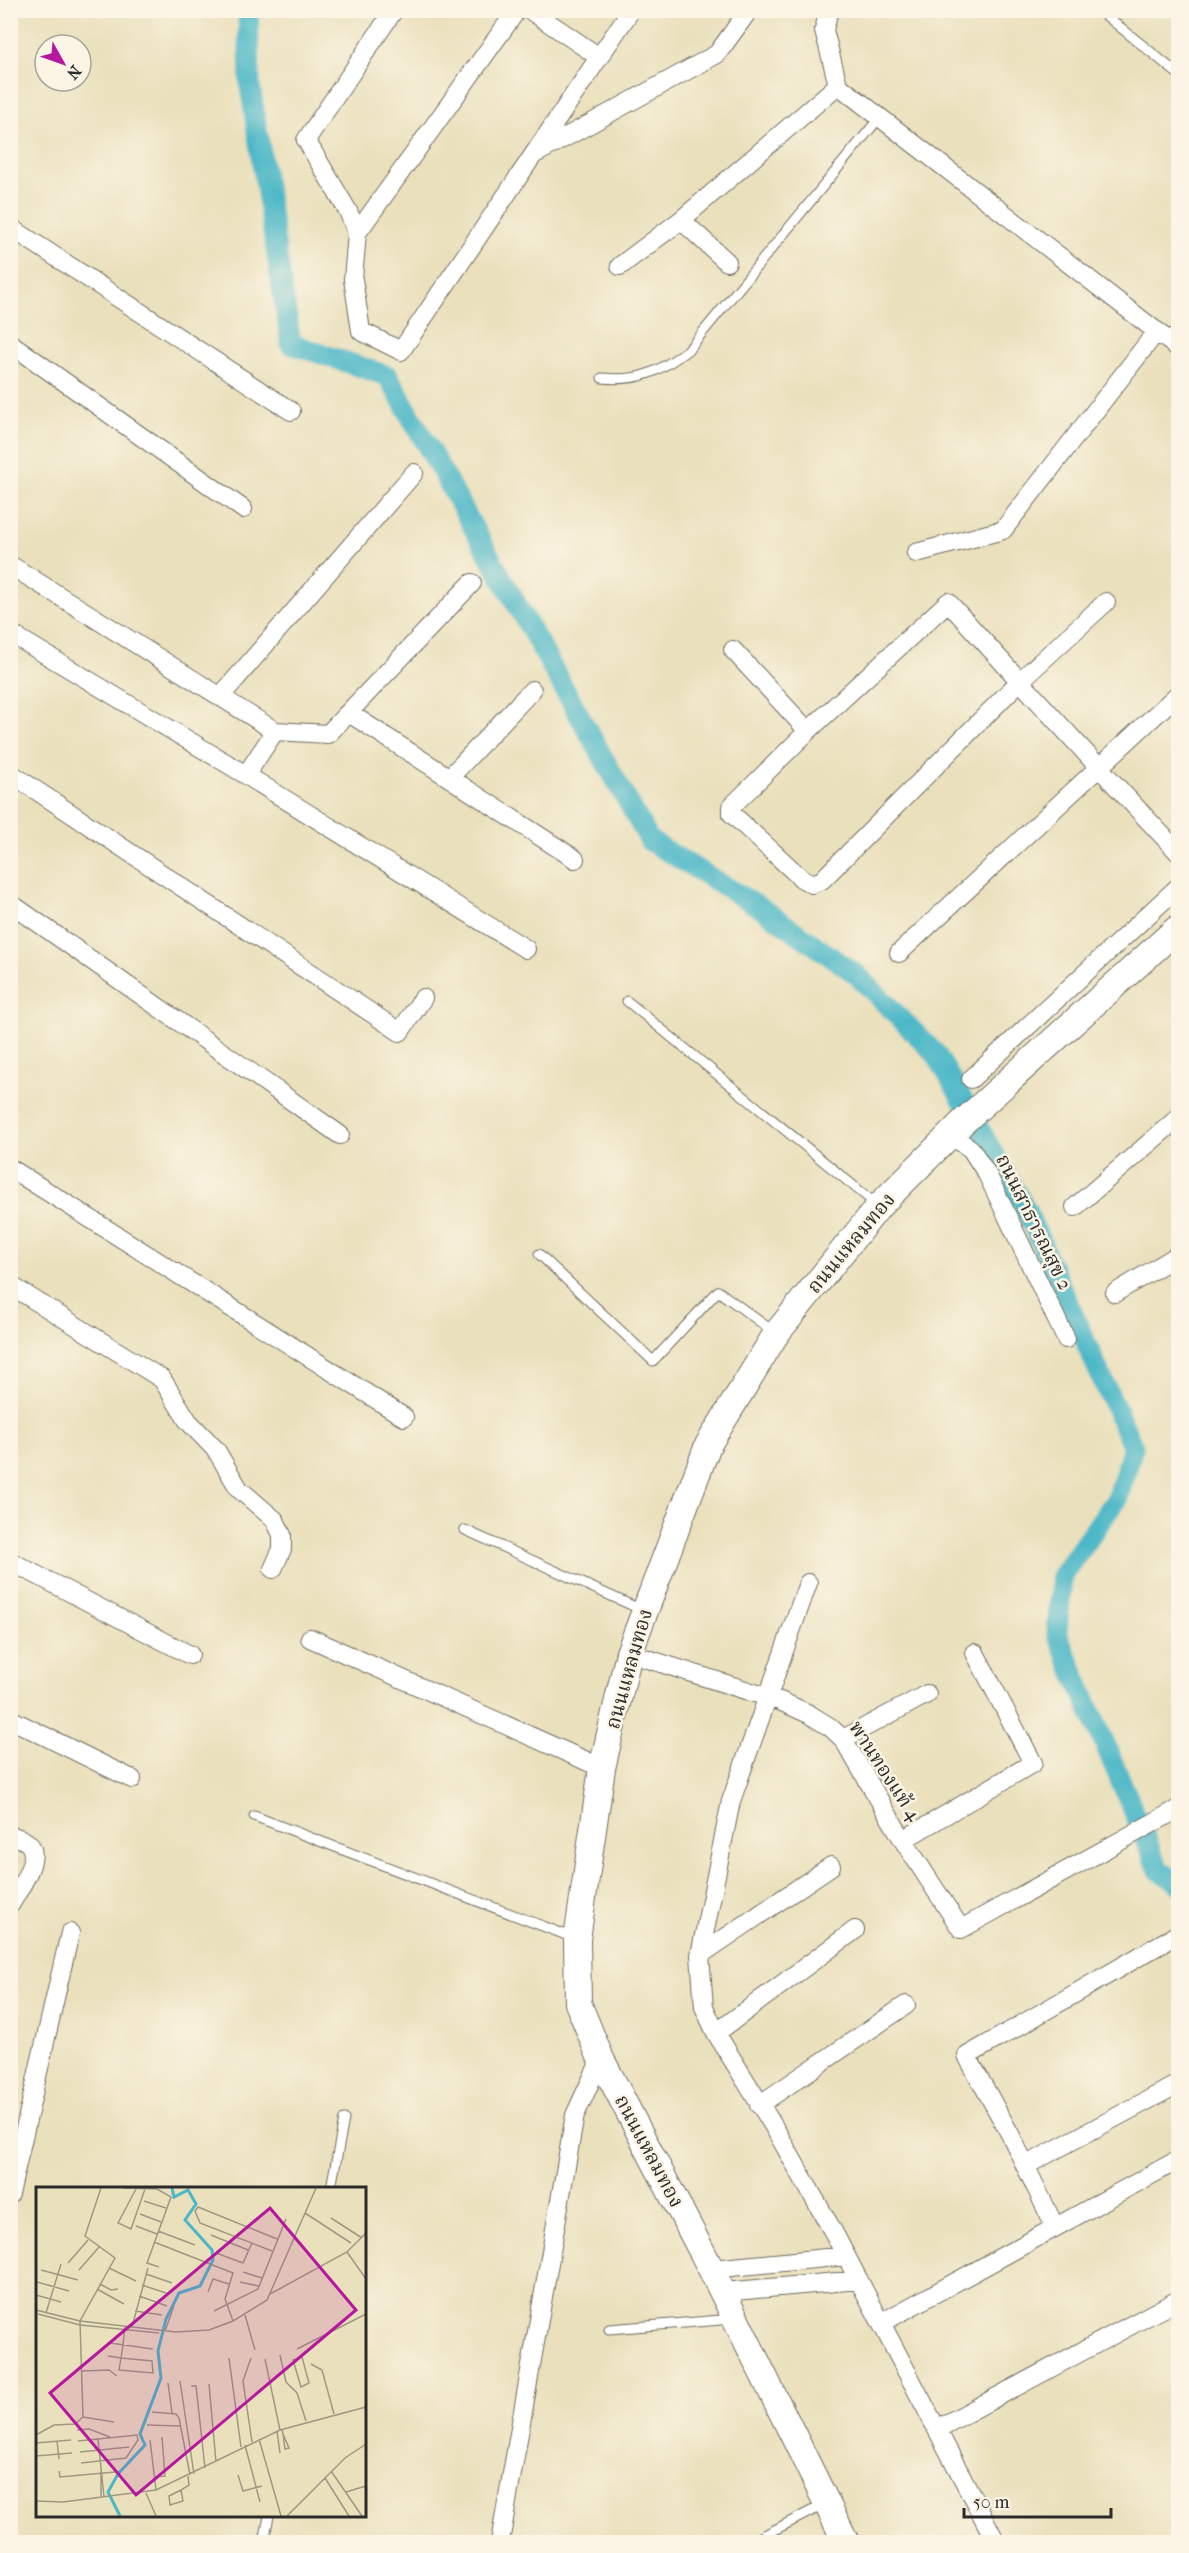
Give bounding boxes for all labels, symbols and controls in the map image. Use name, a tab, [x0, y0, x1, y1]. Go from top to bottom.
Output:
north arrow	[33, 33, 93, 93]
text: N	[62, 62, 85, 84]
street label: ถนนสาธารณสุข 2	[990, 1150, 1077, 1294]
street label: ถนนแหลมทอง	[802, 1188, 900, 1298]
street label: ถนนแหลมทอง	[601, 1606, 657, 1732]
street label: พานทองแท้ 4	[844, 1717, 926, 1826]
street label: ถนนแหลมทอง	[610, 2091, 688, 2211]
inset map	[36, 2187, 366, 2517]
scale bar	[964, 2481, 1111, 2519]
text: 50 m	[973, 2492, 1010, 2513]

